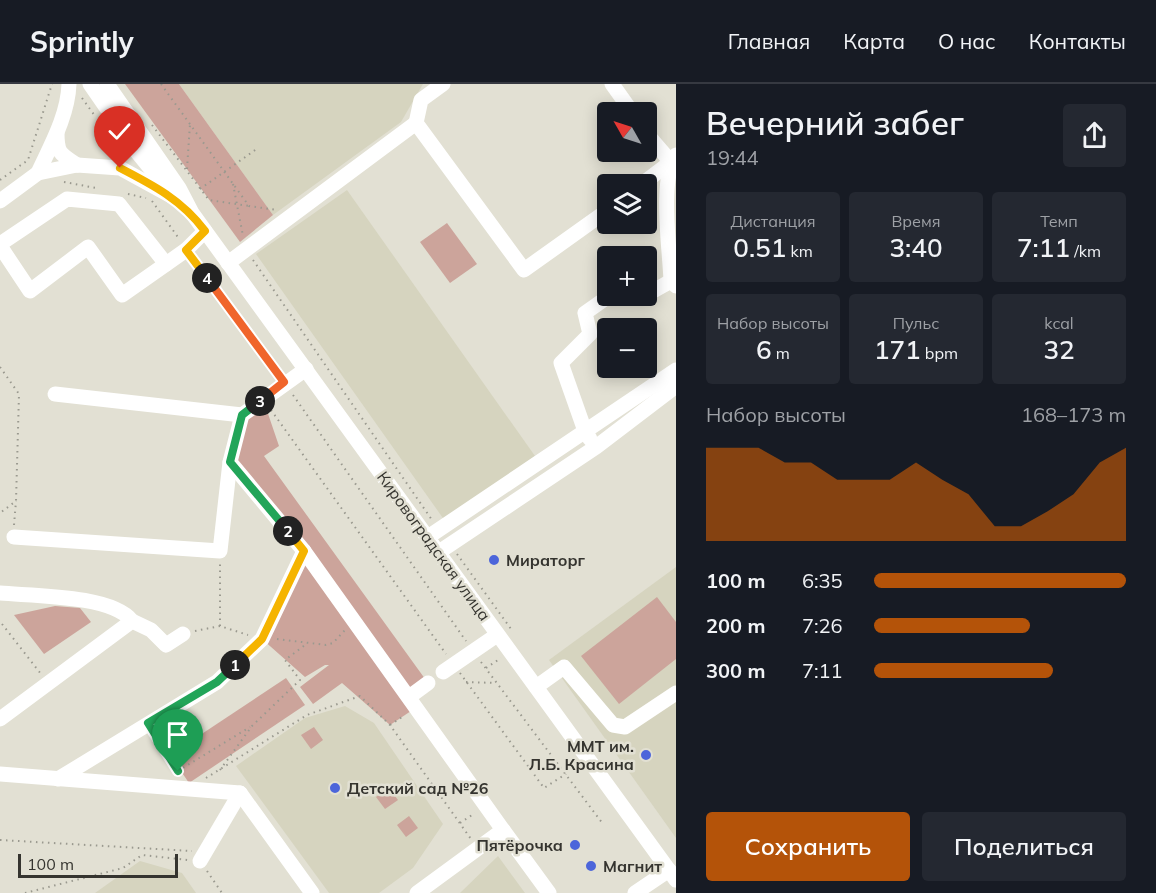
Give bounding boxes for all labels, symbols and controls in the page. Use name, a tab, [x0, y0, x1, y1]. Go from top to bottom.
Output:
text: Sprintly	[30, 24, 134, 59]
text: Главная	[728, 28, 810, 54]
text: Карта	[843, 28, 905, 54]
text: О нас	[938, 28, 996, 54]
text: Контакты	[1029, 28, 1126, 54]
north arrow	[597, 102, 657, 162]
map controls	[597, 102, 657, 378]
text: Вечерний забег	[706, 102, 964, 143]
button: share	[1063, 104, 1126, 167]
pin	[94, 106, 145, 168]
icon: check	[103, 115, 136, 148]
text: 19:44	[706, 145, 759, 170]
button: layers	[597, 174, 657, 234]
text: Дистанция	[730, 211, 816, 231]
text: Время	[891, 211, 941, 231]
text: Темп	[1040, 211, 1078, 231]
text: 0.51	[733, 231, 786, 264]
text: 3:40	[890, 231, 942, 264]
text: 7:11	[1017, 231, 1070, 264]
text: km	[786, 241, 813, 261]
text: /km	[1070, 241, 1101, 261]
button: +	[597, 246, 657, 306]
pin: 4	[192, 263, 222, 293]
text: 4	[202, 268, 212, 288]
text: Набор высоты	[717, 313, 829, 333]
text: Пульс	[893, 313, 939, 333]
text: kcal	[1044, 313, 1074, 333]
button: −	[597, 318, 657, 378]
text: 6	[756, 333, 772, 366]
text: 171	[874, 333, 921, 366]
text: 32	[1043, 333, 1075, 366]
text: m	[772, 343, 790, 363]
text: bpm	[921, 343, 958, 363]
pin: 3	[245, 386, 275, 416]
text: 3	[255, 391, 265, 411]
text: Набор высоты	[706, 402, 846, 427]
text: 168–173 m	[1021, 402, 1126, 427]
street label: Кировоградская улица	[373, 467, 495, 625]
pin: 2	[273, 516, 303, 546]
text: 2	[283, 521, 293, 541]
place label: Мираторг	[506, 550, 586, 570]
marker: Мираторг	[487, 553, 501, 567]
text: 100 m	[706, 568, 765, 593]
text: 6:35	[802, 568, 843, 593]
text: 200 m	[706, 613, 765, 638]
text: 7:26	[802, 613, 843, 638]
pin: 1	[220, 650, 250, 680]
text: 1	[230, 655, 240, 675]
text: 300 m	[706, 658, 765, 683]
text: 7:11	[802, 658, 843, 683]
pin	[152, 709, 203, 771]
icon: arrive	[161, 718, 194, 751]
place label: ММТ им. Л.Б. Красина	[529, 736, 634, 774]
marker: ММТ им. Л.Б. Красина	[639, 748, 653, 762]
place label: Детский сад №26	[347, 778, 489, 798]
marker: Детский сад №26	[328, 781, 342, 795]
button: Сохранить	[706, 812, 910, 881]
button: Поделиться	[922, 812, 1126, 881]
place label: Пятёрочка	[476, 835, 563, 855]
marker: Пятёрочка	[568, 838, 582, 852]
scale bar	[18, 851, 178, 878]
text: 100 m	[27, 854, 74, 874]
place label: Магнит	[603, 856, 662, 876]
marker: Магнит	[584, 859, 598, 873]

